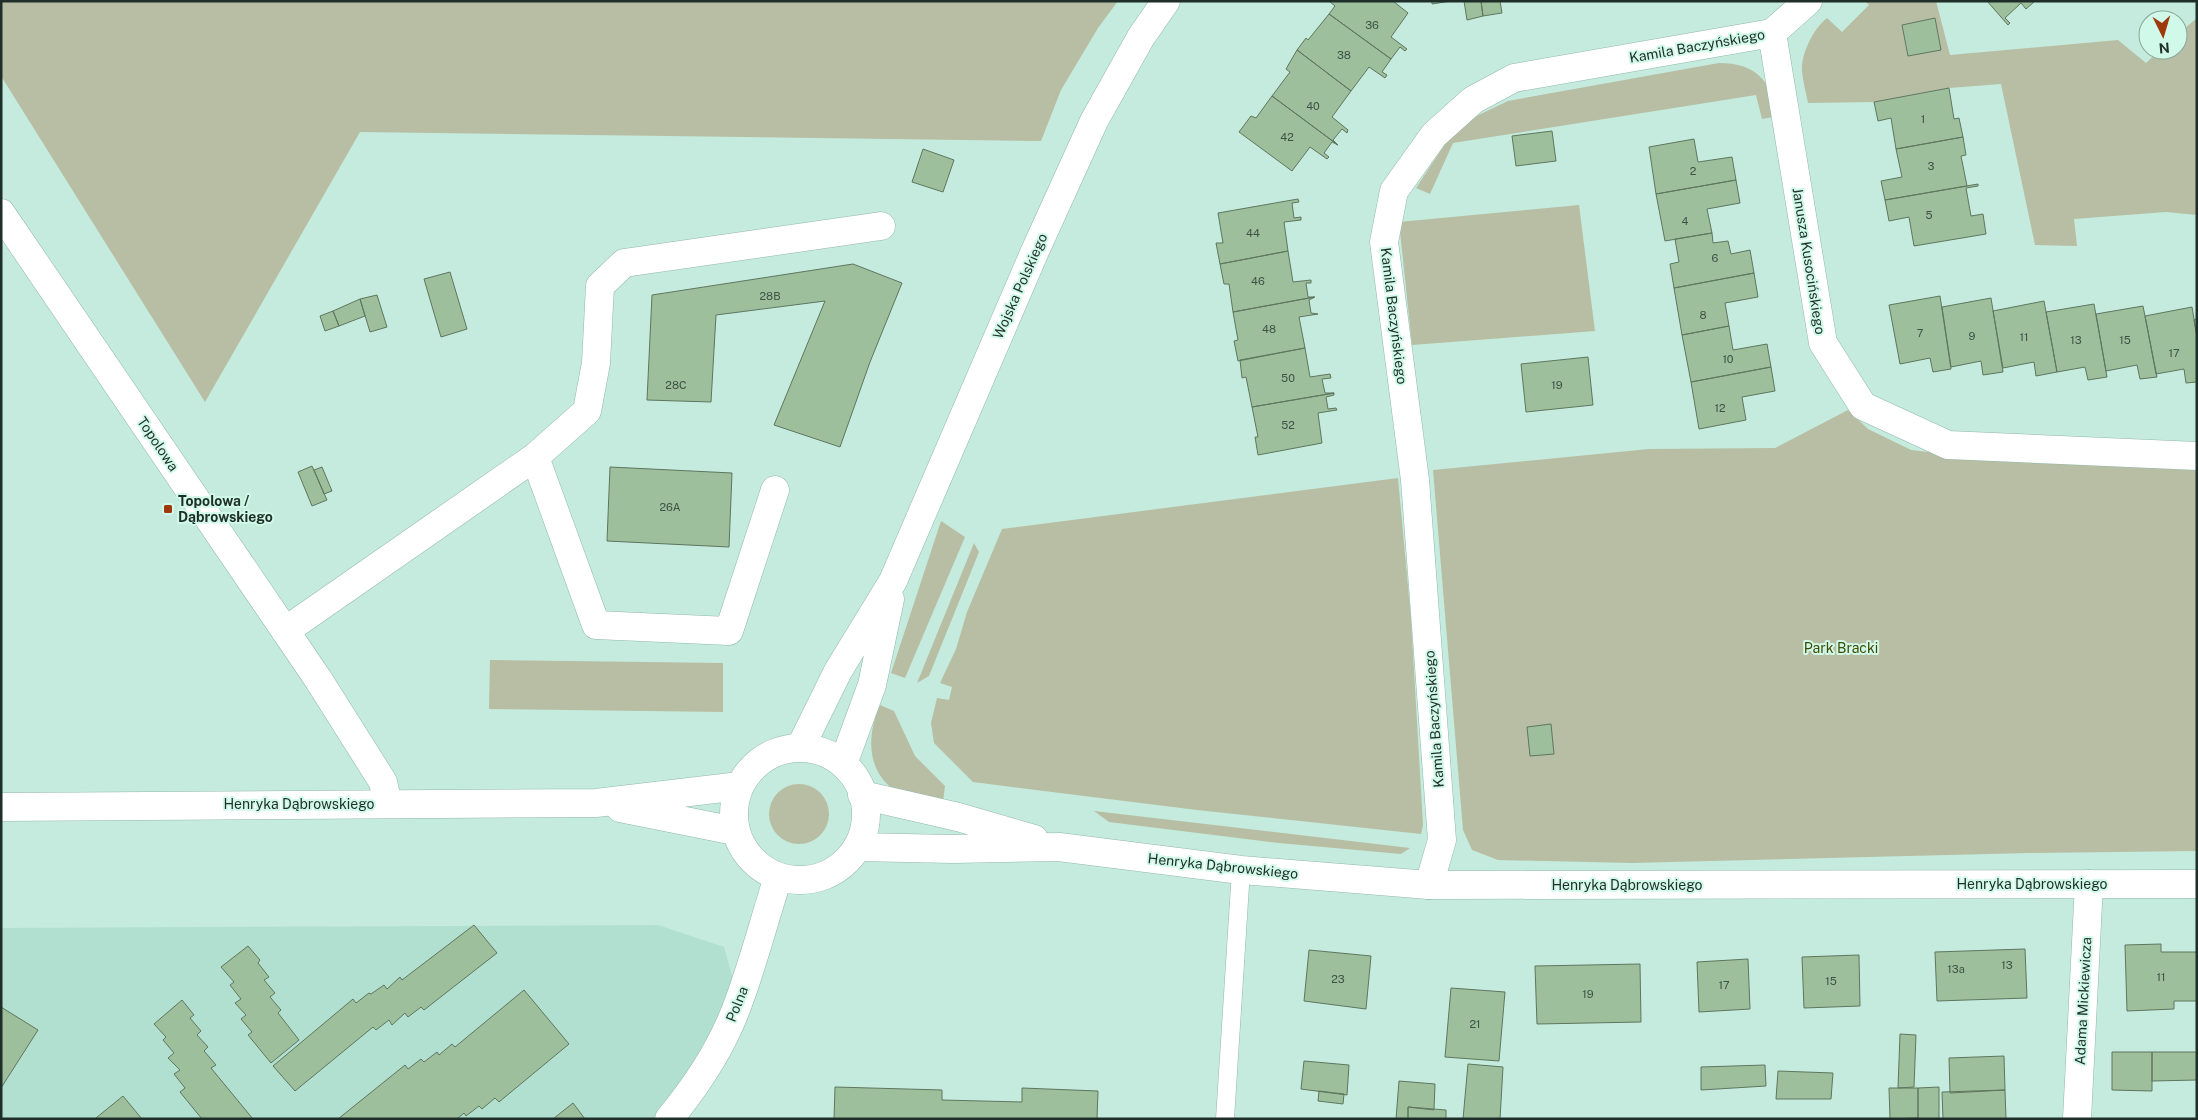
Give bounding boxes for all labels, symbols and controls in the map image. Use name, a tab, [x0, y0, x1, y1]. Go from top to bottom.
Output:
north arrow	[2138, 10, 2188, 60]
house number: 36	[1365, 19, 1379, 31]
street label: Kamila Baczyńskiego	[1628, 26, 1766, 66]
text: N	[2158, 40, 2170, 56]
house number: 38	[1337, 49, 1351, 61]
house number: 40	[1306, 100, 1320, 112]
house number: 1	[1921, 113, 1925, 125]
house number: 42	[1280, 131, 1294, 143]
house number: 3	[1928, 160, 1935, 172]
house number: 2	[1690, 165, 1697, 177]
street label: Janusza Kusocińskiego	[1789, 186, 1829, 336]
house number: 5	[1925, 209, 1933, 221]
house number: 4	[1682, 215, 1689, 227]
house number: 44	[1246, 227, 1260, 239]
street label: Wojska Polskiego	[990, 231, 1050, 341]
street label: Kamila Baczyńskiego	[1378, 247, 1410, 385]
house number: 6	[1712, 252, 1719, 264]
house number: 46	[1251, 275, 1265, 287]
house number: 28B	[759, 290, 781, 302]
house number: 8	[1699, 309, 1707, 321]
house number: 48	[1262, 323, 1276, 335]
house number: 7	[1917, 327, 1924, 339]
house number: 9	[1969, 330, 1976, 342]
house number: 11	[2020, 331, 2028, 343]
house number: 13	[2070, 334, 2082, 346]
house number: 15	[2119, 334, 2131, 346]
house number: 17	[2168, 347, 2180, 359]
house number: 10	[1722, 353, 1734, 365]
house number: 50	[1281, 372, 1295, 384]
house number: 28C	[665, 379, 687, 391]
house number: 19	[1551, 379, 1563, 391]
house number: 12	[1714, 402, 1726, 414]
street label: Topolowa	[134, 414, 182, 474]
house number: 52	[1281, 419, 1295, 431]
place label: Topolowa / Dąbrowskiego	[178, 493, 273, 525]
house number: 26A	[659, 501, 681, 513]
marker: Topolowa / Dąbrowskiego	[162, 503, 174, 515]
park label: Park Bracki	[1804, 640, 1878, 656]
street label: Kamila Baczyńskiego	[1421, 650, 1447, 788]
street label: Henryka Dąbrowskiego	[223, 796, 375, 812]
street label: Henryka Dąbrowskiego	[1147, 850, 1299, 882]
street label: Henryka Dąbrowskiego	[1956, 876, 2108, 892]
street label: Henryka Dąbrowskiego	[1551, 877, 1703, 893]
street label: Adama Mickiewicza	[2072, 937, 2094, 1065]
house number: 13	[2001, 959, 2013, 971]
house number: 13a	[1947, 963, 1965, 975]
house number: 11	[2157, 971, 2165, 983]
house number: 23	[1331, 973, 1345, 985]
house number: 15	[1825, 975, 1837, 987]
house number: 17	[1718, 979, 1730, 991]
street label: Polna	[723, 984, 751, 1024]
house number: 19	[1582, 988, 1594, 1000]
house number: 21	[1469, 1018, 1481, 1030]

